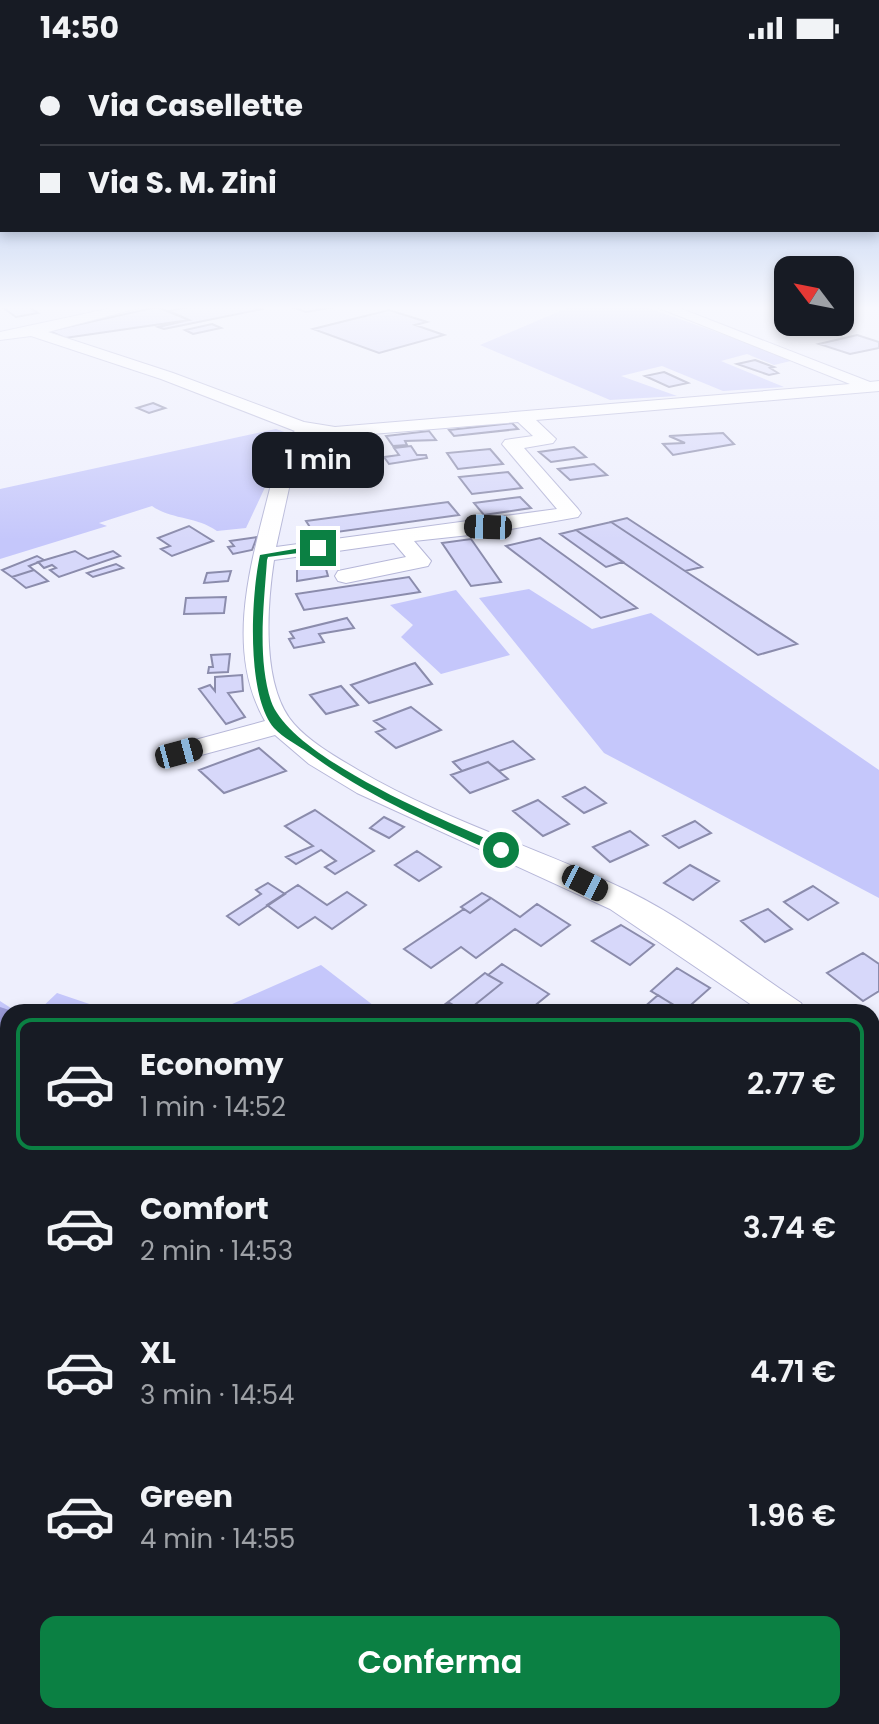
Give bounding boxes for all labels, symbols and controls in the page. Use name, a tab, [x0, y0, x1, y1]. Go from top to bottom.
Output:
text: 14:50	[40, 6, 119, 49]
text: Via Casellette	[88, 84, 303, 127]
text: Via S. M. Zini	[88, 161, 277, 204]
north arrow	[774, 256, 854, 336]
map controls	[774, 256, 854, 336]
callout: 1 min	[252, 432, 384, 488]
text: 1 min	[284, 442, 352, 478]
car	[464, 514, 512, 540]
route end	[300, 530, 336, 566]
car	[153, 735, 205, 771]
route start	[483, 832, 519, 868]
car	[558, 861, 612, 905]
text: Economy	[140, 1043, 284, 1086]
icon: car	[44, 1048, 116, 1120]
text: 2.77 €	[747, 1062, 836, 1105]
text: 1 min · 14:52	[140, 1089, 286, 1125]
text: Comfort	[140, 1187, 269, 1230]
icon: car	[44, 1192, 116, 1264]
text: 3.74 €	[743, 1206, 836, 1249]
text: 2 min · 14:53	[140, 1233, 293, 1269]
text: XL	[140, 1331, 176, 1374]
icon: car	[44, 1336, 116, 1408]
text: 4.71 €	[750, 1350, 836, 1393]
text: 3 min · 14:54	[140, 1377, 294, 1413]
text: Green	[140, 1475, 233, 1518]
icon: car	[44, 1480, 116, 1552]
text: 1.96 €	[748, 1494, 836, 1537]
text: 4 min · 14:55	[140, 1521, 295, 1557]
button: Conferma	[40, 1616, 840, 1708]

